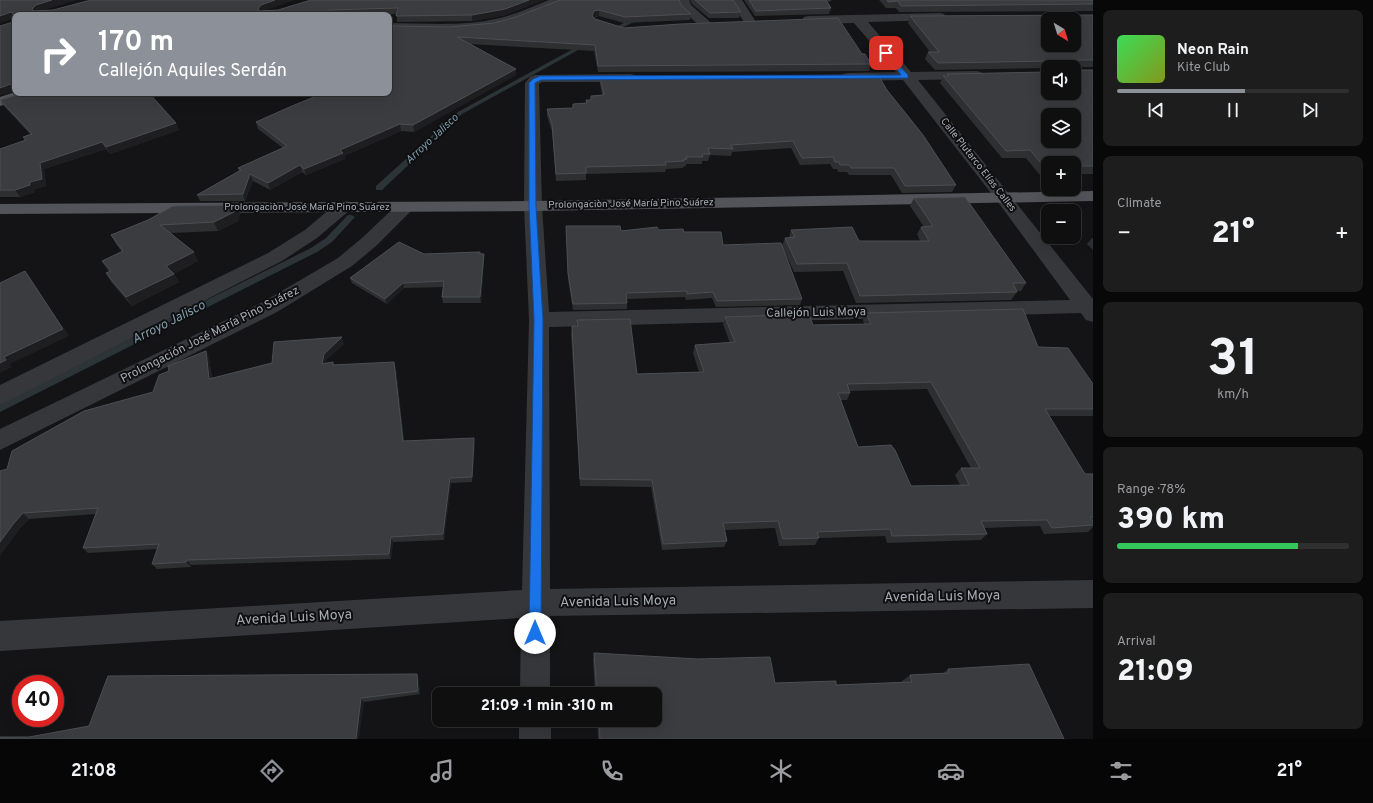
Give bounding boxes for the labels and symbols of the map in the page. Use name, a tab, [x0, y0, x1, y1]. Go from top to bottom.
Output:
north arrow	[1041, 12, 1081, 52]
pin	[869, 36, 903, 70]
water label: Arroyo Jalisco	[403, 111, 462, 167]
street label: Calle Plutarco Elías Calles	[937, 116, 1019, 215]
street label: Prolongaciòn José María Pino Suárez	[548, 196, 714, 212]
street label: Prolongaciòn José María Pino Suárez	[224, 201, 390, 214]
street label: Prolongación José María Pino Suárez	[118, 283, 302, 387]
water label: Arroyo Jalisco	[130, 298, 208, 348]
street label: Callejón Luis Moya	[766, 304, 866, 322]
street label: Avenida Luis Moya	[884, 587, 1000, 607]
street label: Avenida Luis Moya	[560, 592, 676, 612]
street label: Avenida Luis Moya	[236, 606, 352, 630]
position arrow	[514, 612, 556, 654]
speed limit sign: 40	[12, 675, 64, 727]

